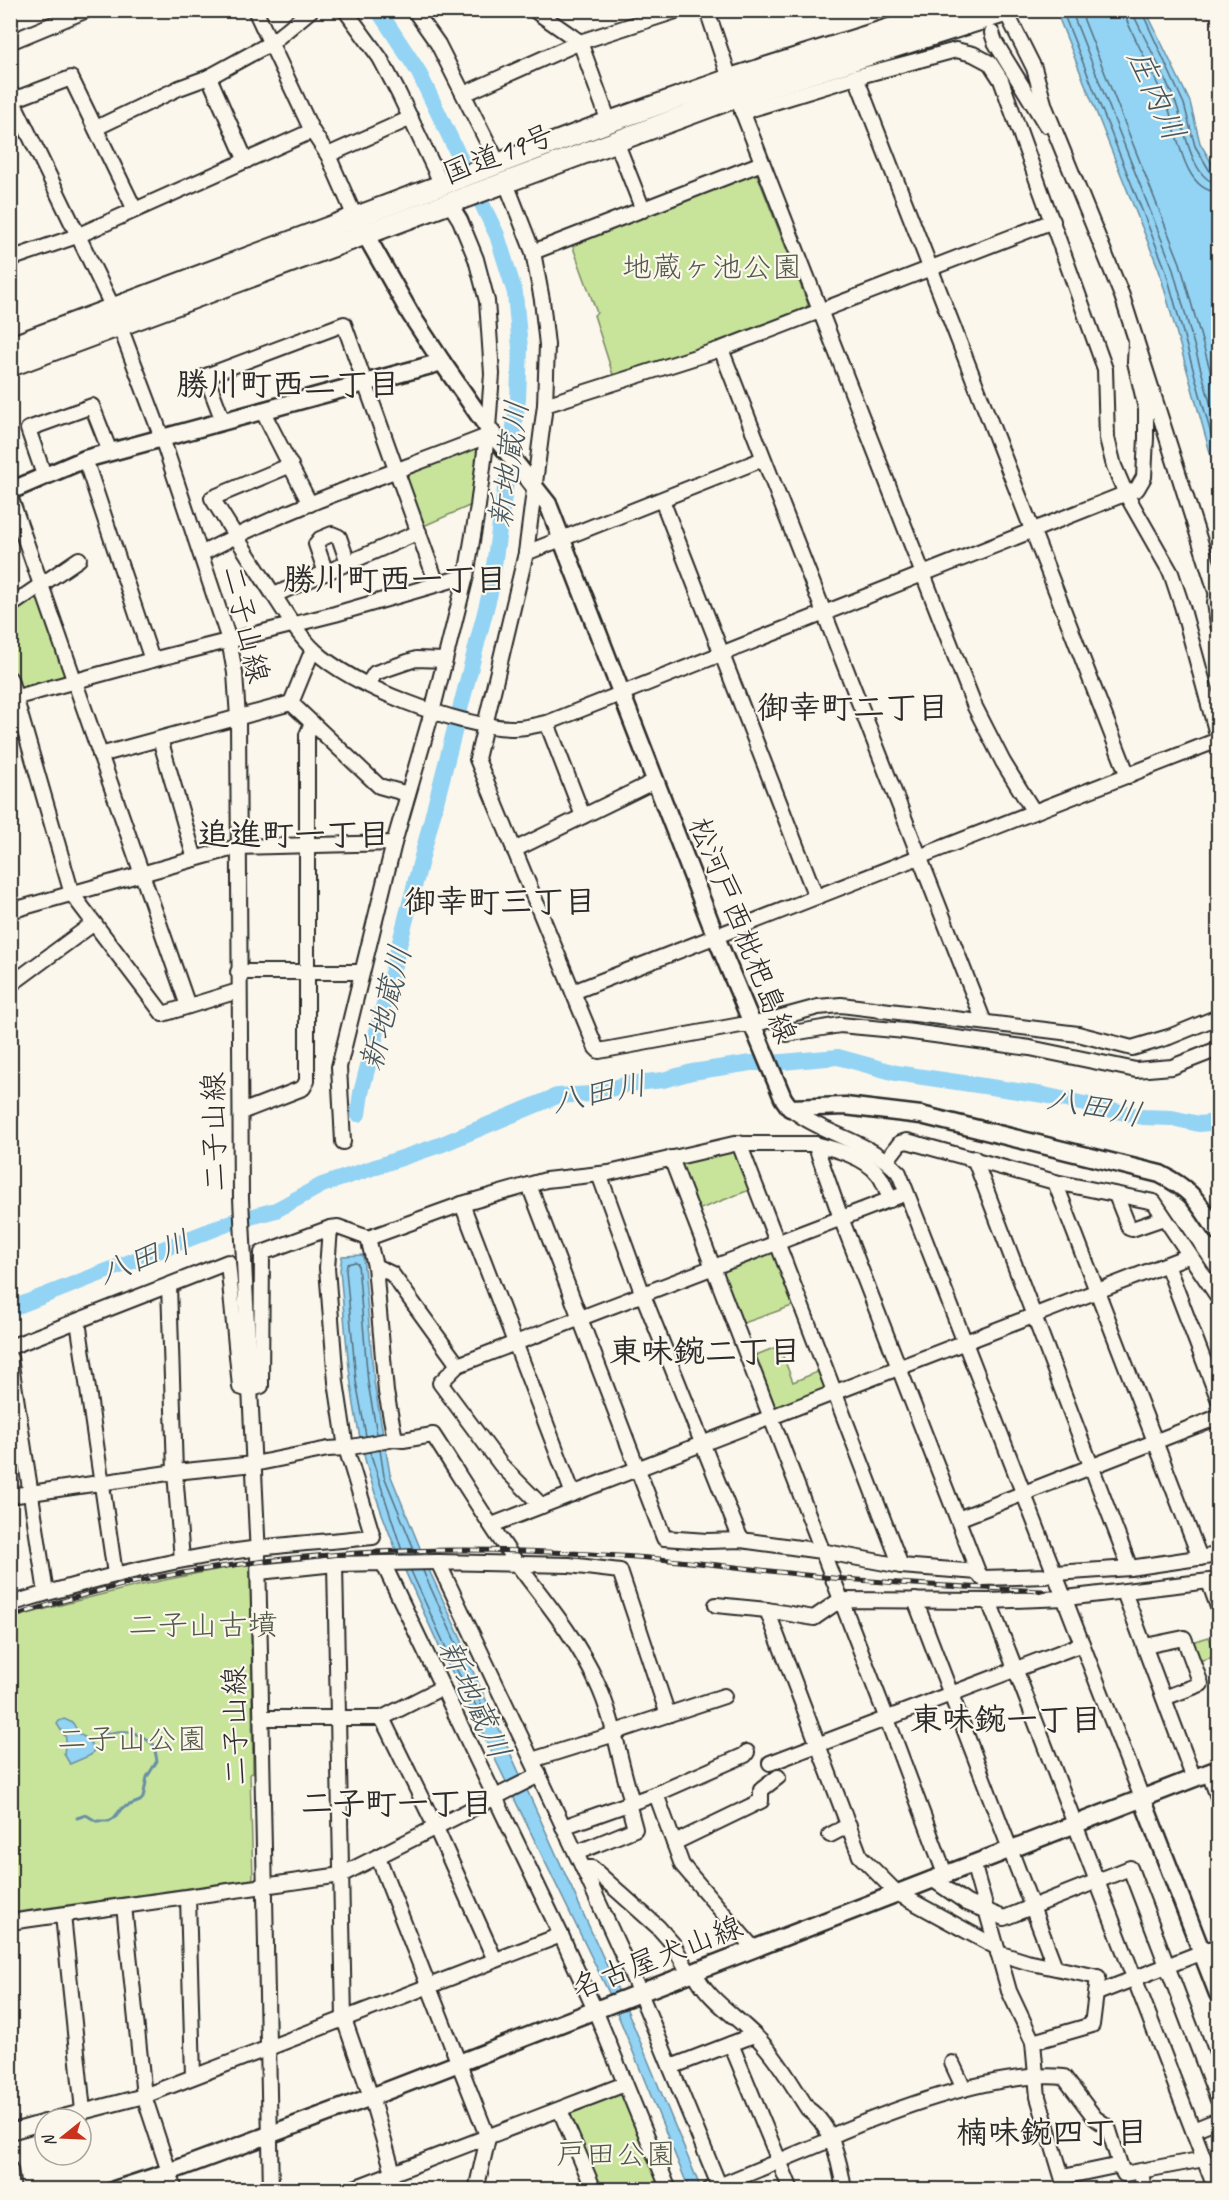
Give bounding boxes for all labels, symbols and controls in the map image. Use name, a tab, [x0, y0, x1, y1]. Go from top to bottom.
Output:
water label: 庄内川	[1118, 43, 1195, 147]
street label: 国道19号	[437, 115, 559, 193]
park label: 地蔵ヶ池公園	[622, 248, 802, 286]
district label: 勝川町西二丁目	[176, 364, 400, 405]
water label: 新地蔵川	[479, 398, 538, 530]
district label: 勝川町西一丁目	[283, 559, 507, 600]
street label: 二子山線	[214, 561, 278, 687]
district label: 御幸町二丁目	[757, 687, 949, 728]
street label: 松河戸西枇杷島線	[680, 812, 806, 1048]
district label: 追進町一丁目	[198, 814, 390, 855]
district label: 御幸町三丁目	[404, 881, 596, 922]
water label: 新地蔵川	[350, 941, 421, 1075]
water label: 八田川	[548, 1062, 650, 1123]
street label: 二子山線	[194, 1072, 234, 1192]
water label: 八田川	[1044, 1077, 1146, 1136]
water label: 八田川	[92, 1221, 196, 1294]
district label: 東味鋺二丁目	[609, 1331, 801, 1372]
park label: 二子山古墳	[128, 1606, 278, 1644]
water label: 新地蔵川	[429, 1633, 520, 1766]
street label: 二子山線	[215, 1666, 255, 1786]
district label: 東味鋺一丁目	[910, 1699, 1102, 1740]
park label: 二子山公園	[57, 1720, 207, 1758]
district label: 二子町一丁目	[301, 1783, 493, 1824]
street label: 名古屋犬山線	[566, 1907, 748, 2007]
north arrow	[33, 2107, 93, 2167]
district label: 楠味鋺四丁目	[956, 2112, 1148, 2153]
text: N	[38, 2131, 61, 2149]
park label: 戸田公園	[556, 2135, 676, 2173]

